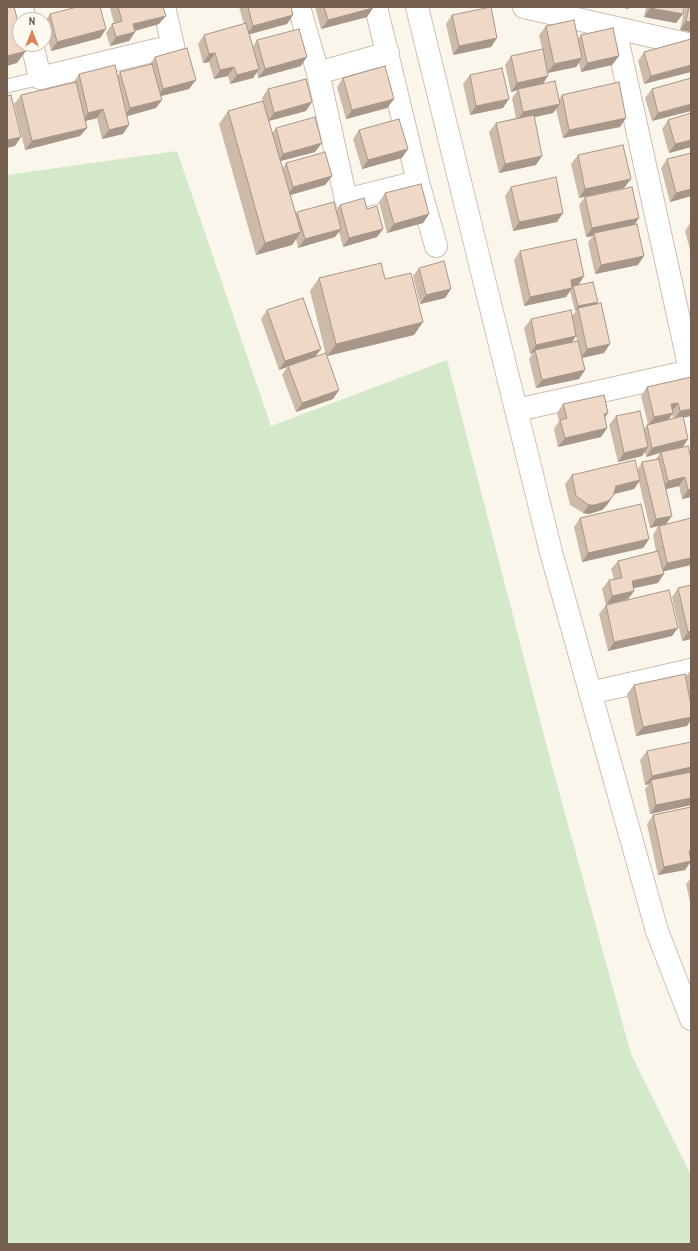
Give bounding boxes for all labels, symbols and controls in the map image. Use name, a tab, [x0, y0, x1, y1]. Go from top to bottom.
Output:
north arrow	[12, 12, 52, 52]
text: N	[29, 14, 35, 28]

